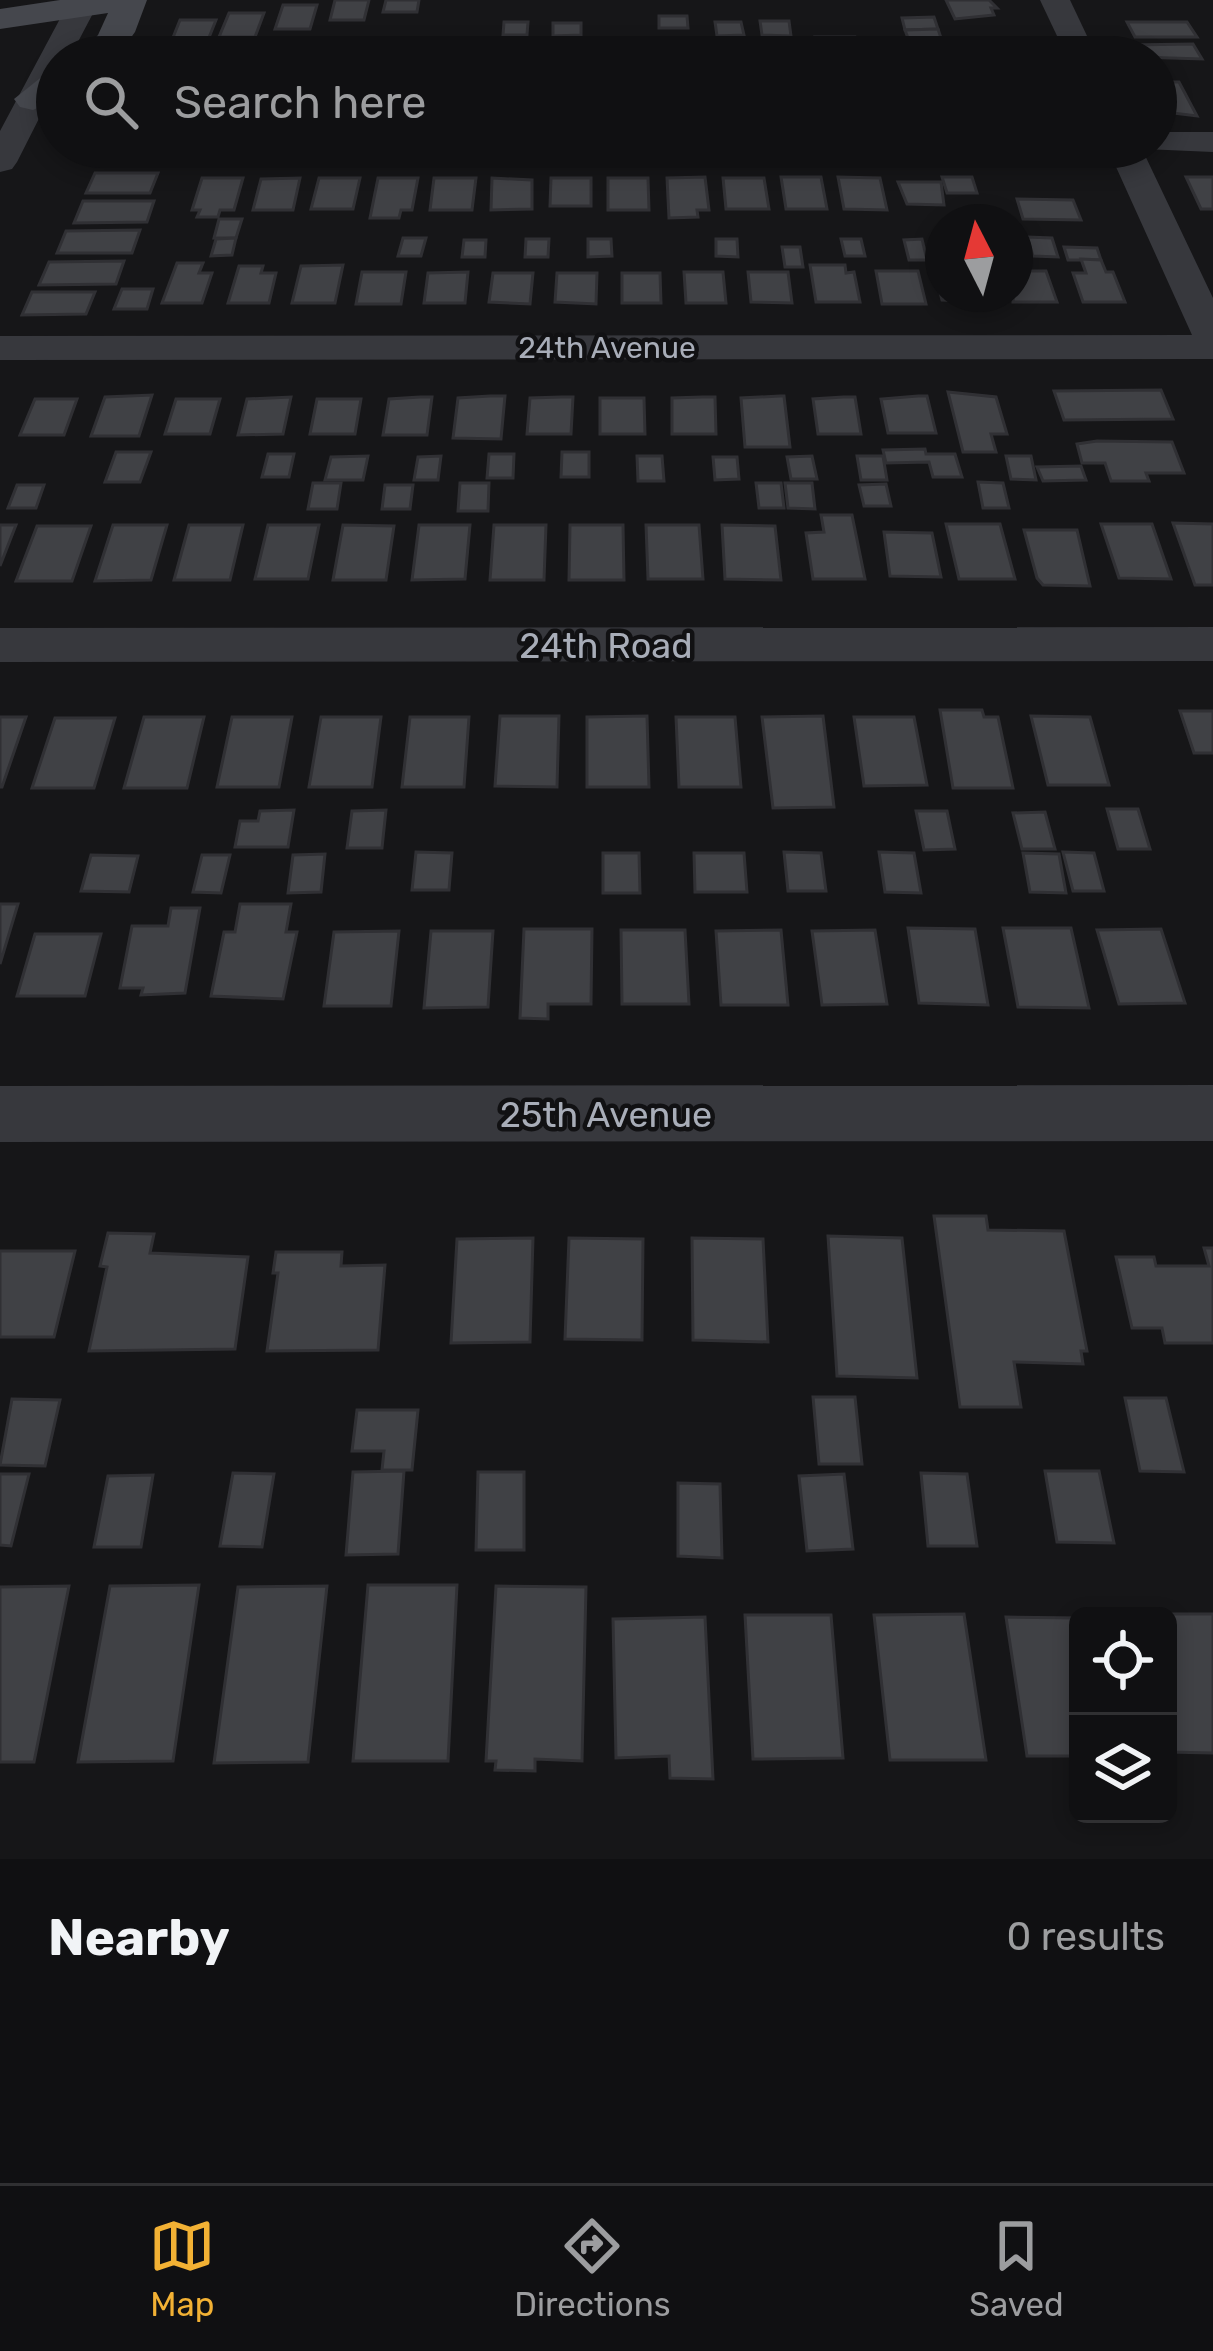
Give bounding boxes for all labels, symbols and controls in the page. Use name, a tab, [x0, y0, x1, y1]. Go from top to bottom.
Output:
search box	[36, 36, 1177, 168]
icon: search	[78, 69, 144, 135]
text: Search here	[174, 76, 426, 129]
north arrow	[925, 204, 1033, 312]
street label: 24th Avenue	[518, 330, 696, 366]
street label: 24th Road	[519, 624, 693, 667]
street label: 25th Avenue	[500, 1093, 712, 1136]
map controls	[1069, 1607, 1177, 1823]
button: locate	[1069, 1607, 1177, 1715]
button: layers	[1069, 1715, 1177, 1823]
text: Nearby	[48, 1907, 230, 1968]
text: 0 results	[1006, 1914, 1165, 1960]
tab: Map	[149, 2213, 215, 2324]
tab: Directions	[514, 2213, 671, 2324]
tab: Saved	[969, 2213, 1064, 2324]

